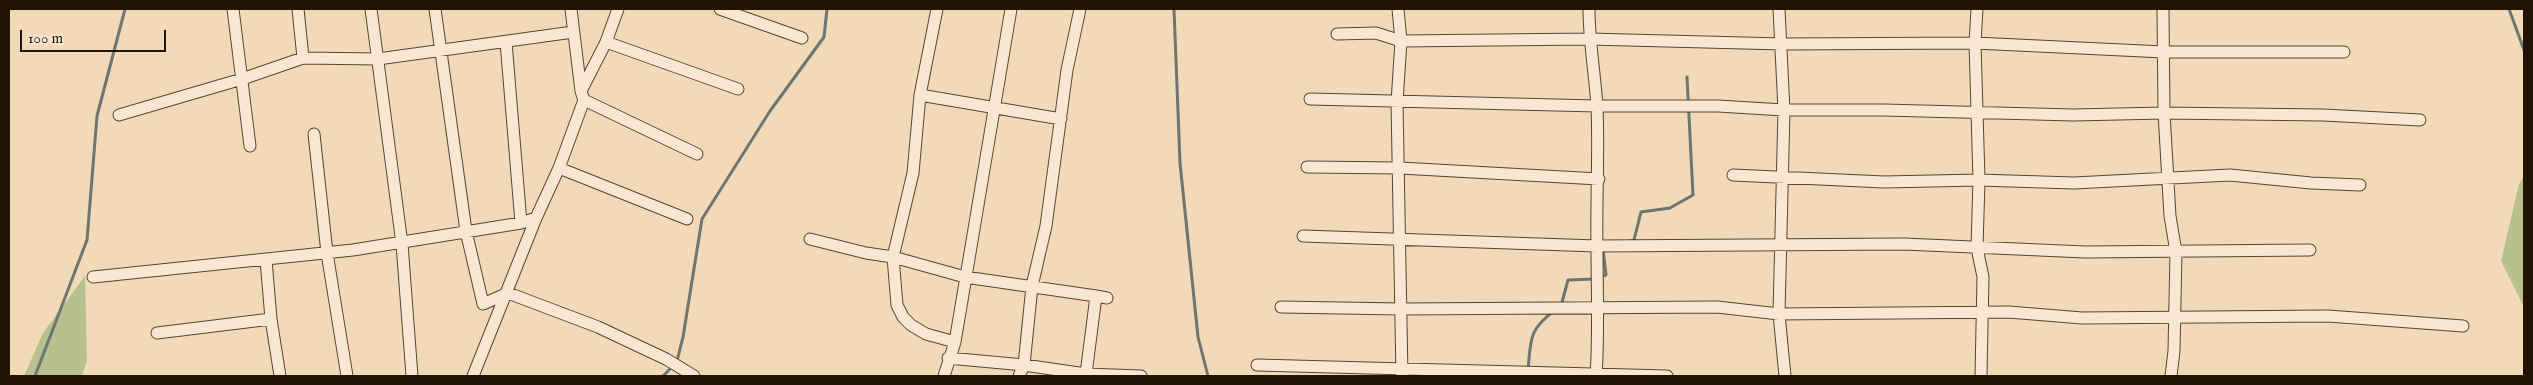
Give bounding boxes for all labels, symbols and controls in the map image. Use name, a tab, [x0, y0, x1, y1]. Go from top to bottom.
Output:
scale bar	[22, 20, 169, 52]
text: 100 m	[28, 29, 63, 48]

